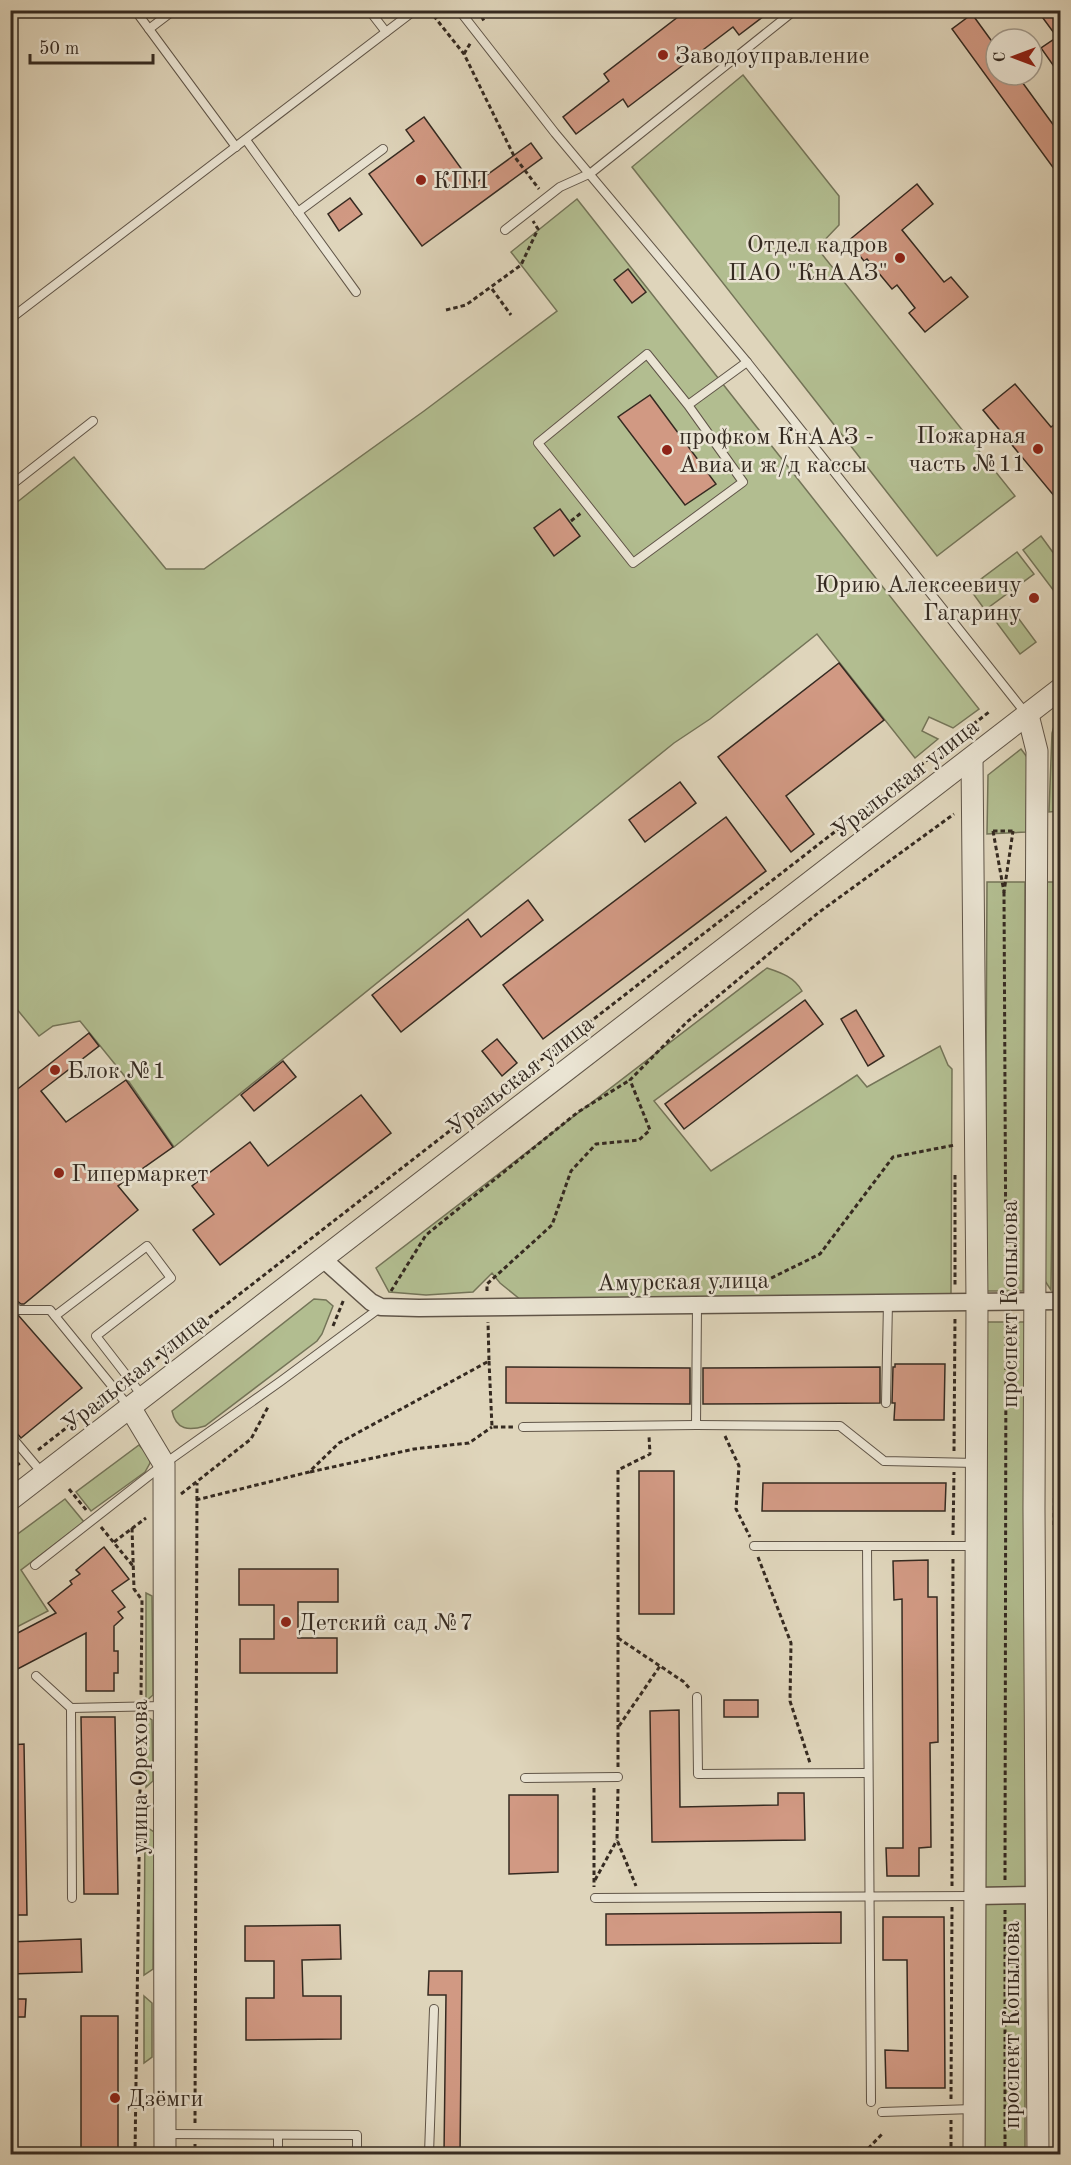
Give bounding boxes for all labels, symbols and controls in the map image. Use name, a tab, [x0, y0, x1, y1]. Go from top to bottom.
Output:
scale bar	[30, 27, 153, 65]
north arrow	[984, 27, 1044, 87]
text: 50 m	[39, 40, 79, 58]
place label: Заводоуправление	[675, 45, 870, 69]
marker: Заводоуправление	[656, 48, 670, 62]
text: С	[993, 52, 1009, 62]
place label: КПП	[433, 170, 488, 194]
marker: КПП	[414, 173, 428, 187]
place label: Отдел кадров ПАО "КнААЗ"	[728, 234, 888, 286]
marker: Отдел кадров ПАО "КнААЗ"	[893, 251, 907, 265]
place label: Пожарная часть №11	[909, 425, 1026, 477]
place label: профком КнААЗ - Авиа и ж/д кассы	[679, 426, 874, 478]
marker: Пожарная часть №11	[1031, 442, 1045, 456]
marker: профком КнААЗ - Авиа и ж/д кассы	[660, 443, 674, 457]
place label: Юрию Алексеевичу Гагарину	[815, 574, 1022, 626]
marker: Юрию Алексеевичу Гагарину	[1027, 591, 1041, 605]
street label: Уральская улица	[828, 715, 984, 844]
street label: Уральская улица	[443, 1012, 599, 1141]
place label: Блок №1	[67, 1060, 166, 1084]
marker: Блок №1	[48, 1063, 62, 1077]
place label: Гипермаркет	[71, 1163, 209, 1187]
marker: Гипермаркет	[52, 1166, 66, 1180]
street label: проспект Копылова	[999, 1200, 1023, 1408]
street label: Амурская улица	[597, 1269, 770, 1297]
street label: Уральская улица	[58, 1309, 214, 1438]
place label: Детский сад №7	[298, 1612, 474, 1636]
marker: Детский сад №7	[279, 1615, 293, 1629]
street label: улица Орехова	[129, 1699, 153, 1855]
street label: проспект Копылова	[1001, 1921, 1025, 2129]
place label: Дзёмги	[127, 2088, 203, 2112]
marker: Дзёмги	[108, 2091, 122, 2105]

